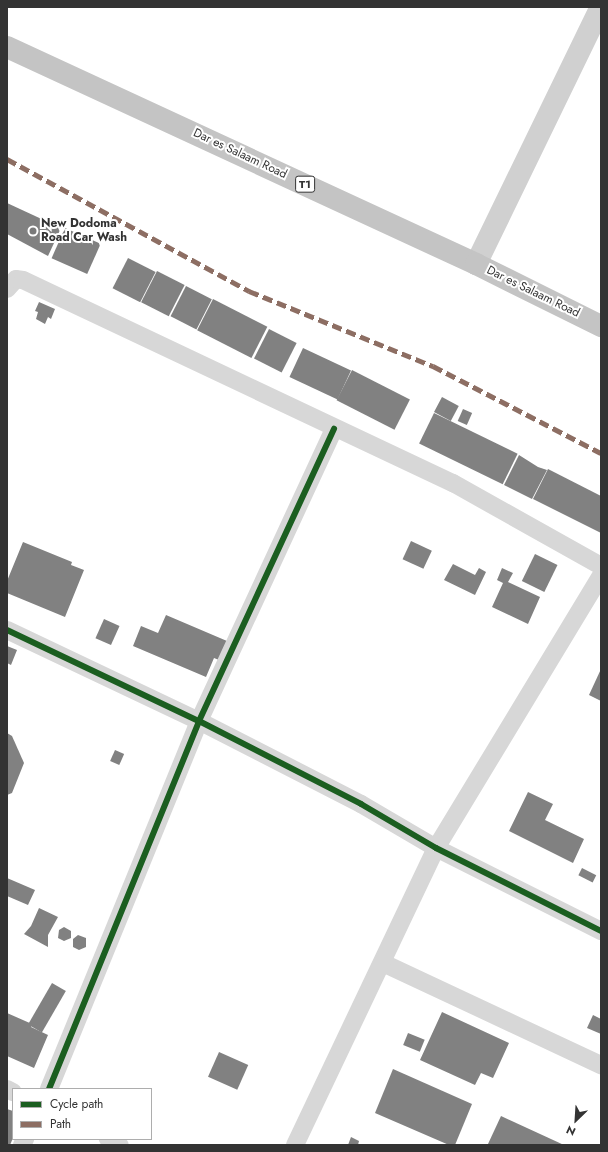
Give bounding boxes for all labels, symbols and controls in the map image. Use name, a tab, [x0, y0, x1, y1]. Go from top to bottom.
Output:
street label: Dar es Salaam Road	[191, 126, 289, 182]
road number: T1	[295, 175, 315, 193]
place label: New Dodoma Road Car Wash	[41, 217, 127, 245]
marker: New Dodoma Road Car Wash	[28, 226, 38, 236]
street label: Dar es Salaam Road	[484, 263, 582, 321]
legend	[12, 1088, 152, 1140]
text: Cycle path	[50, 1095, 103, 1113]
north arrow	[556, 1100, 596, 1140]
text: Path	[50, 1115, 71, 1133]
text: N	[564, 1122, 578, 1140]

